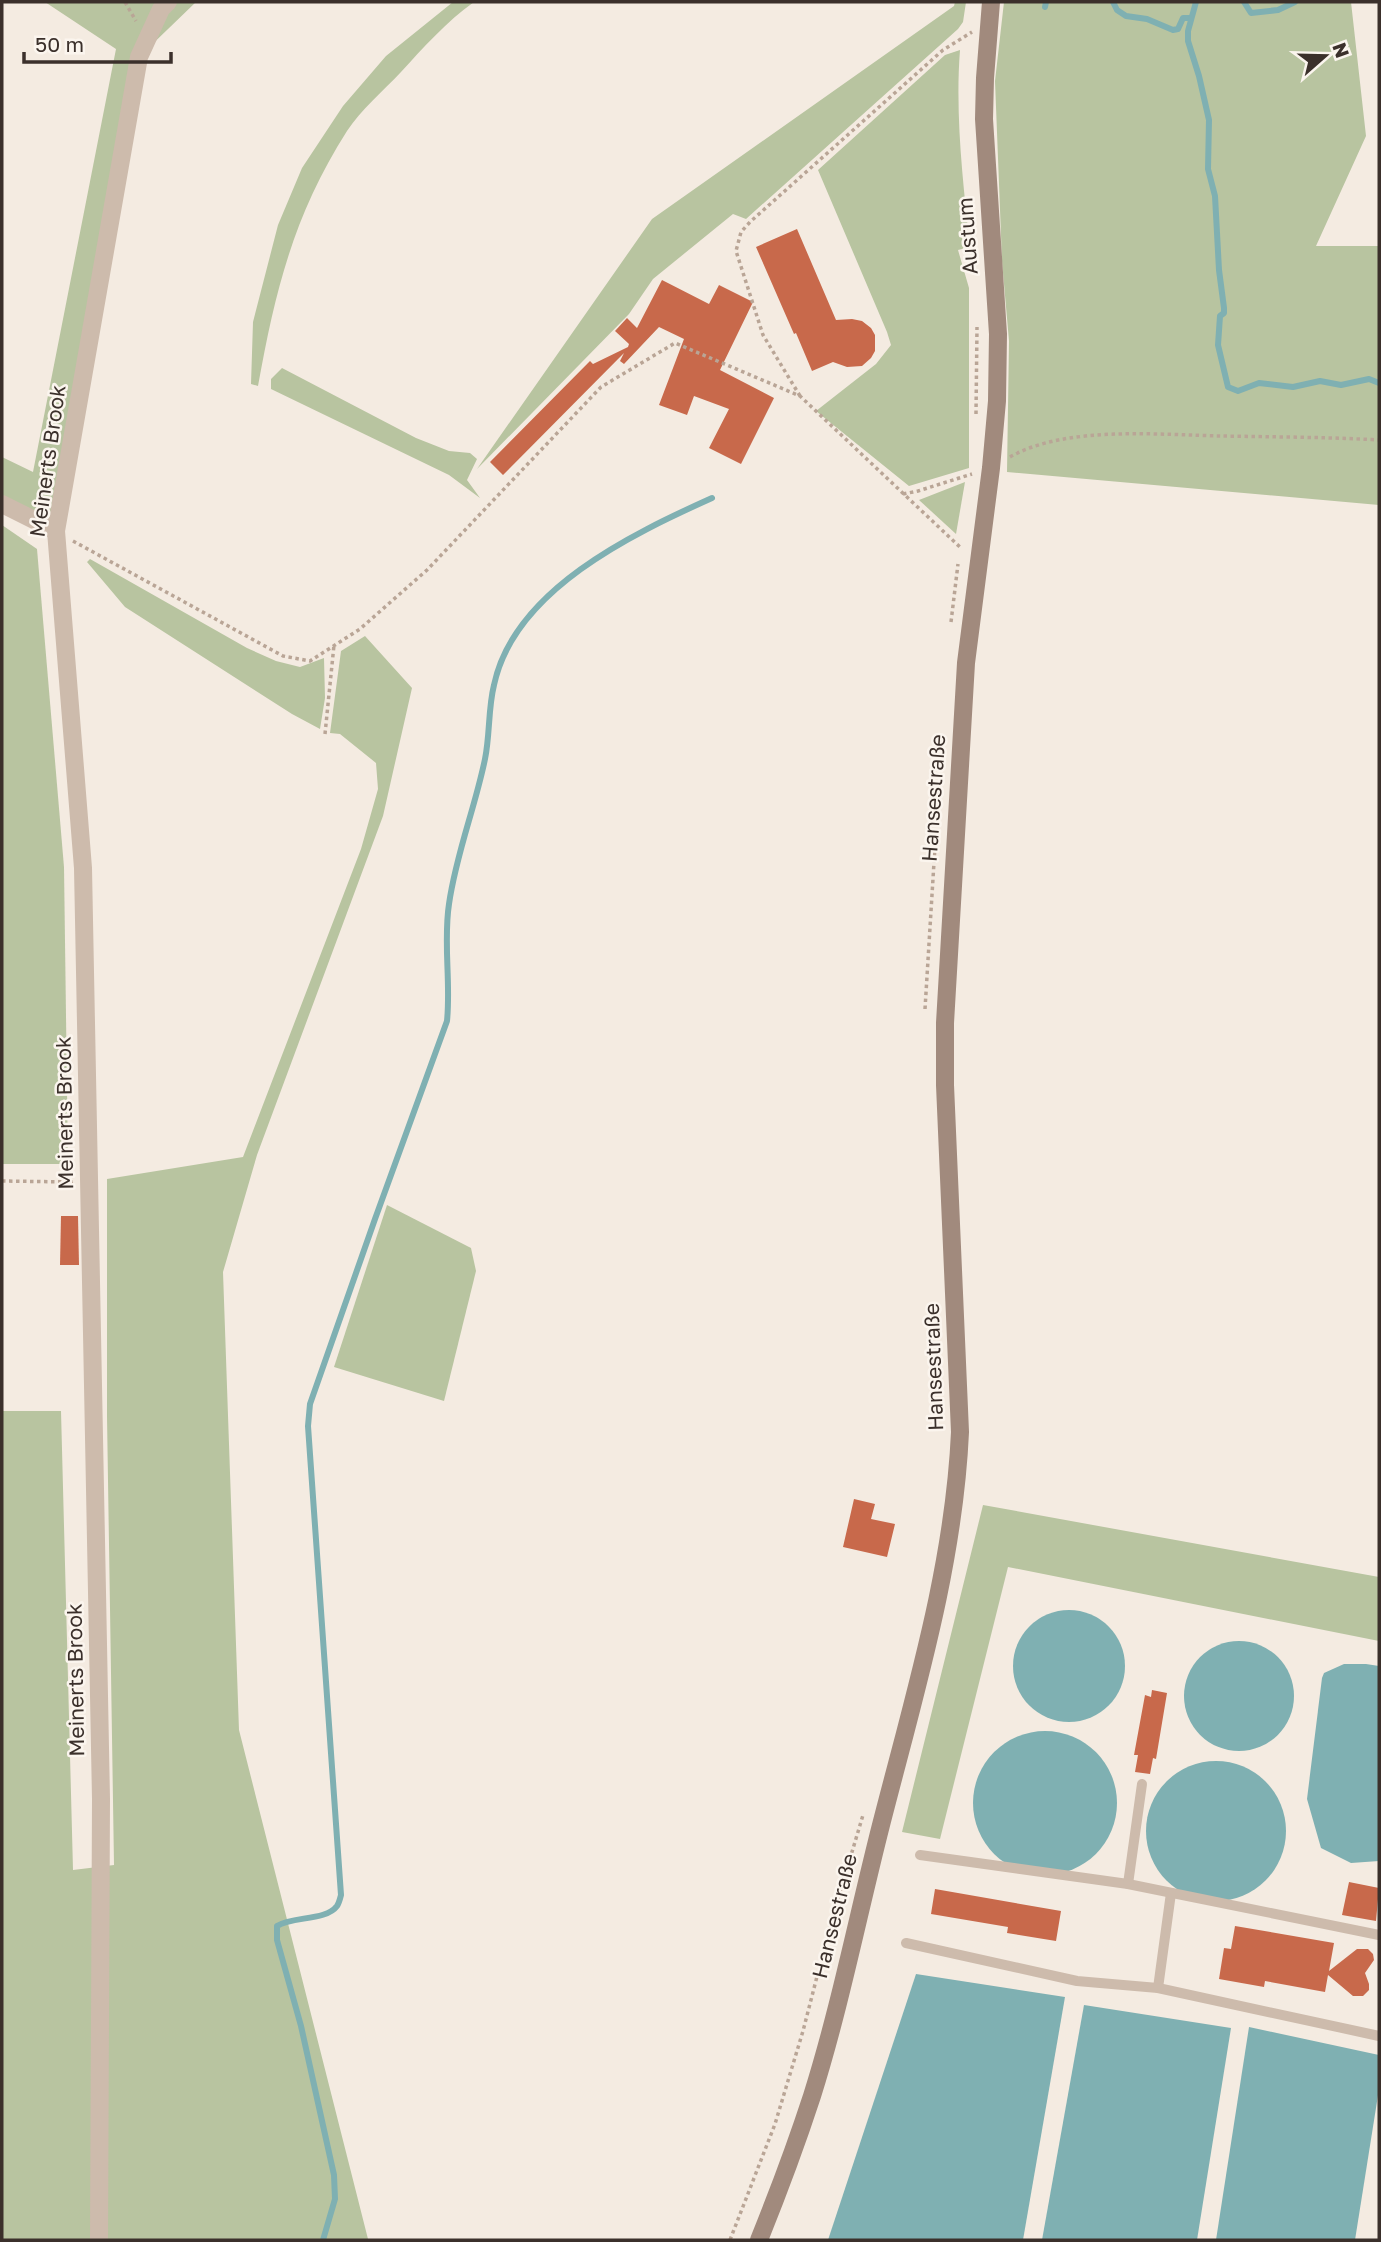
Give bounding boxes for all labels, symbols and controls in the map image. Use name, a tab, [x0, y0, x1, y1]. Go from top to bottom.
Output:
scale bar	[24, 21, 172, 65]
north arrow	[1290, 21, 1360, 91]
text: 50 m	[35, 31, 84, 57]
text: N	[1328, 39, 1355, 61]
street label: Austum	[951, 197, 983, 275]
street label: Meinerts Brook	[23, 383, 71, 539]
street label: Hansestraße	[916, 733, 950, 863]
street label: Meinerts Brook	[50, 1036, 78, 1190]
street label: Hansestraße	[918, 1303, 948, 1431]
street label: Meinerts Brook	[61, 1603, 89, 1757]
street label: Hansestraße	[806, 1851, 862, 1981]

